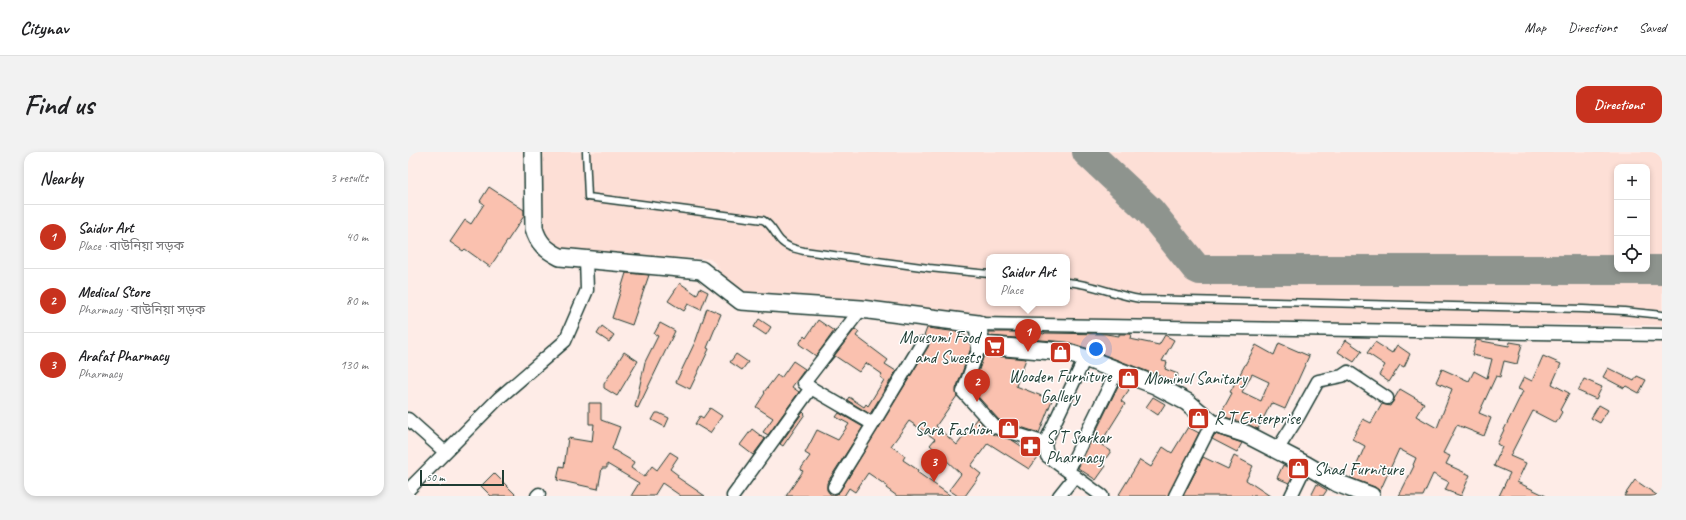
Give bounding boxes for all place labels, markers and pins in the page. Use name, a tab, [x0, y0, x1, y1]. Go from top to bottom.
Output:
pin: 1	[1015, 319, 1041, 352]
place label: Mousumi Food and Sweets	[900, 327, 982, 368]
supermarket icon: Mousumi Food and Sweets	[982, 334, 1008, 360]
shop icon: Wooden Furniture Gallery	[1047, 339, 1073, 365]
shop icon: Mominul Sanitary	[1116, 365, 1142, 391]
place label: Wooden Furniture Gallery	[1009, 366, 1113, 407]
place label: Mominul Sanitary	[1144, 368, 1248, 389]
pin: 2	[964, 369, 990, 402]
shop icon: R T Enterprise	[1186, 405, 1212, 431]
place label: R T Enterprise	[1214, 408, 1302, 429]
shop icon: Sara Fashion	[995, 416, 1021, 442]
place label: Sara Fashion	[915, 419, 993, 440]
place label: S T Sarkar Pharmacy	[1046, 427, 1113, 468]
pharmacy icon: S T Sarkar Pharmacy	[1017, 434, 1043, 460]
pin: 3	[921, 449, 947, 482]
shop icon: Shad Furniture	[1285, 456, 1311, 482]
place label: Shad Furniture	[1314, 459, 1405, 480]

